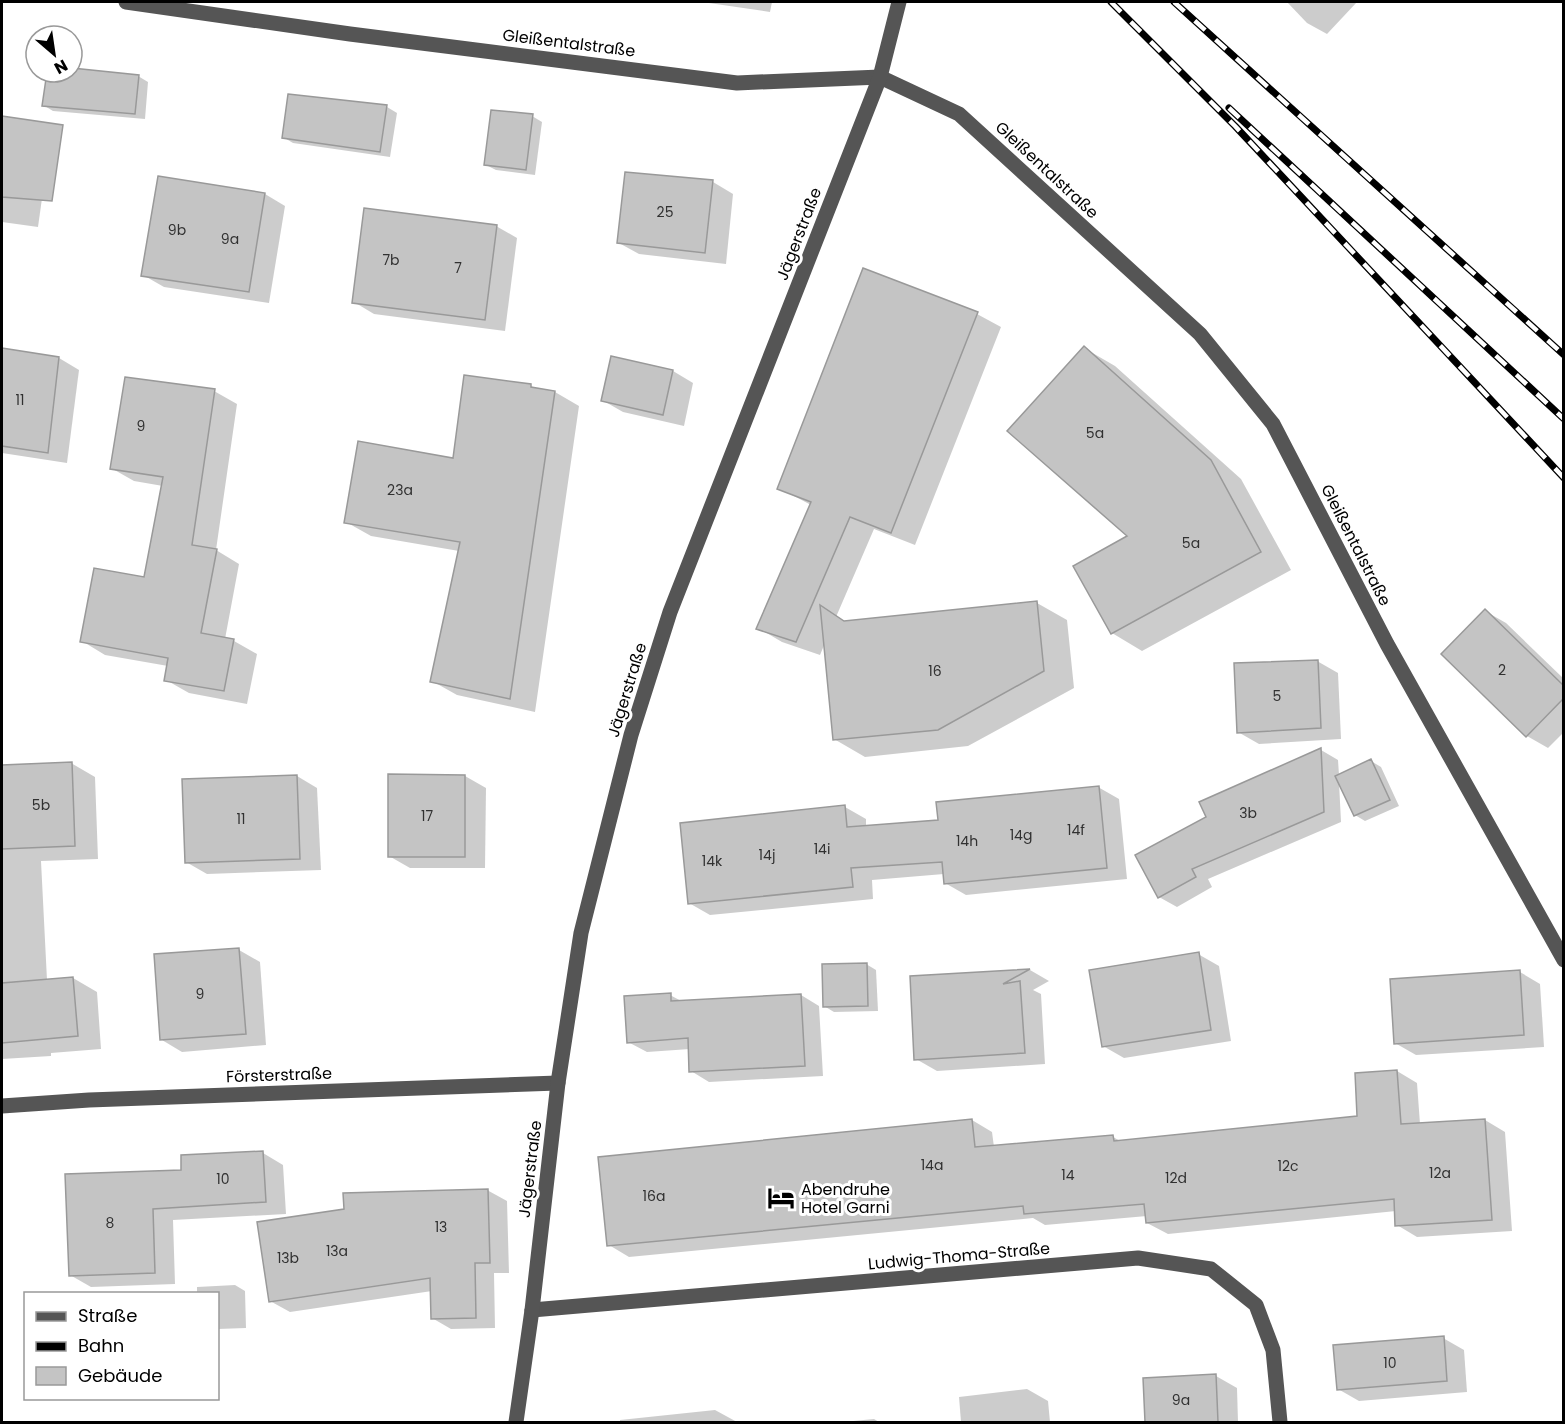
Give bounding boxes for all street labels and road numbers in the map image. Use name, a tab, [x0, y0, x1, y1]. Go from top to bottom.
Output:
street label: Gleißentalstraße	[501, 23, 637, 63]
street label: Gleißentalstraße	[990, 116, 1104, 224]
street label: Jägerstraße	[771, 184, 827, 284]
street label: Gleißentalstraße	[1315, 480, 1397, 610]
street label: Jägerstraße	[602, 640, 652, 740]
street label: Försterstraße	[226, 1062, 332, 1088]
street label: Jägerstraße	[513, 1119, 547, 1219]
street label: Ludwig-Thoma-Straße	[867, 1237, 1051, 1275]

